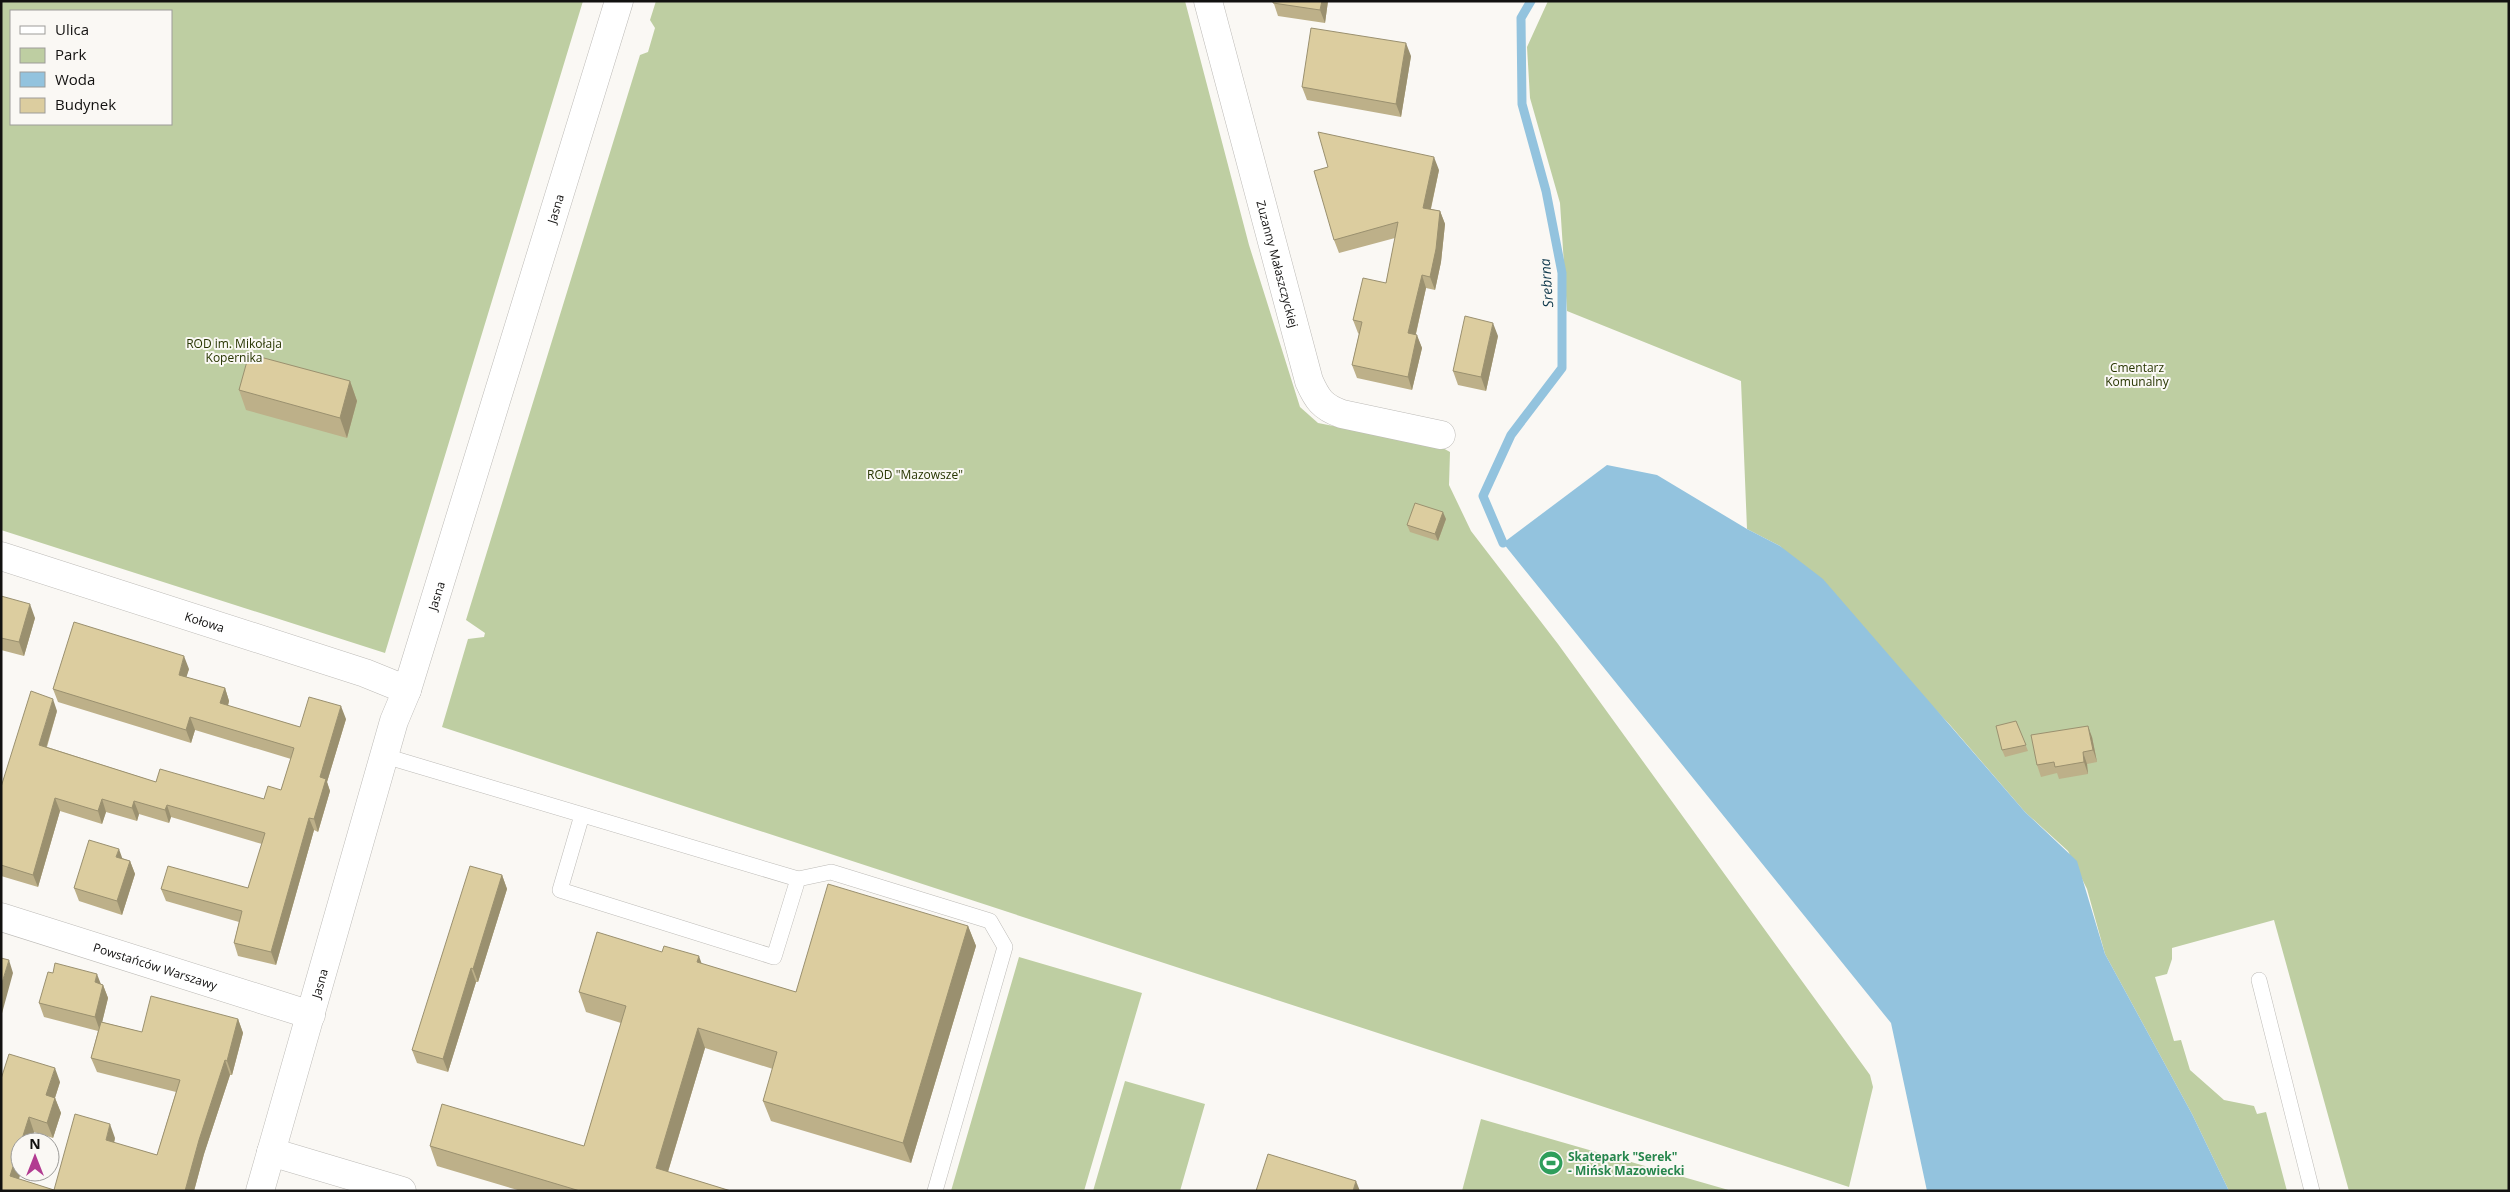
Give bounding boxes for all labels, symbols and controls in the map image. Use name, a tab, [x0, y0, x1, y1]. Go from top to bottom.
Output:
legend	[10, 10, 172, 125]
text: Ulica	[55, 19, 89, 39]
text: Park	[55, 44, 86, 64]
text: Woda	[55, 69, 95, 89]
text: Budynek	[55, 94, 116, 114]
street label: Jasna	[542, 192, 568, 226]
street label: Zuzanny Małaszczyckiej	[1253, 198, 1303, 329]
water label: Srebrna	[1535, 258, 1557, 308]
park label: ROD im. Mikołaja Kopernika	[186, 335, 282, 366]
park label: Cmentarz Komunalny	[2105, 359, 2170, 390]
park label: ROD "Mazowsze"	[867, 466, 963, 483]
street label: Jasna	[423, 579, 448, 613]
street label: Kołowa	[183, 607, 227, 636]
street label: Powstańców Warszawy	[91, 938, 221, 994]
street label: Jasna	[307, 967, 331, 1001]
north arrow	[10, 1132, 60, 1182]
text: N	[29, 1134, 41, 1153]
place label: Skatepark "Serek" - Mińsk Mazowiecki	[1568, 1148, 1685, 1179]
sports icon: Skatepark "Serek" - Mińsk Mazowiecki	[1538, 1150, 1564, 1176]

